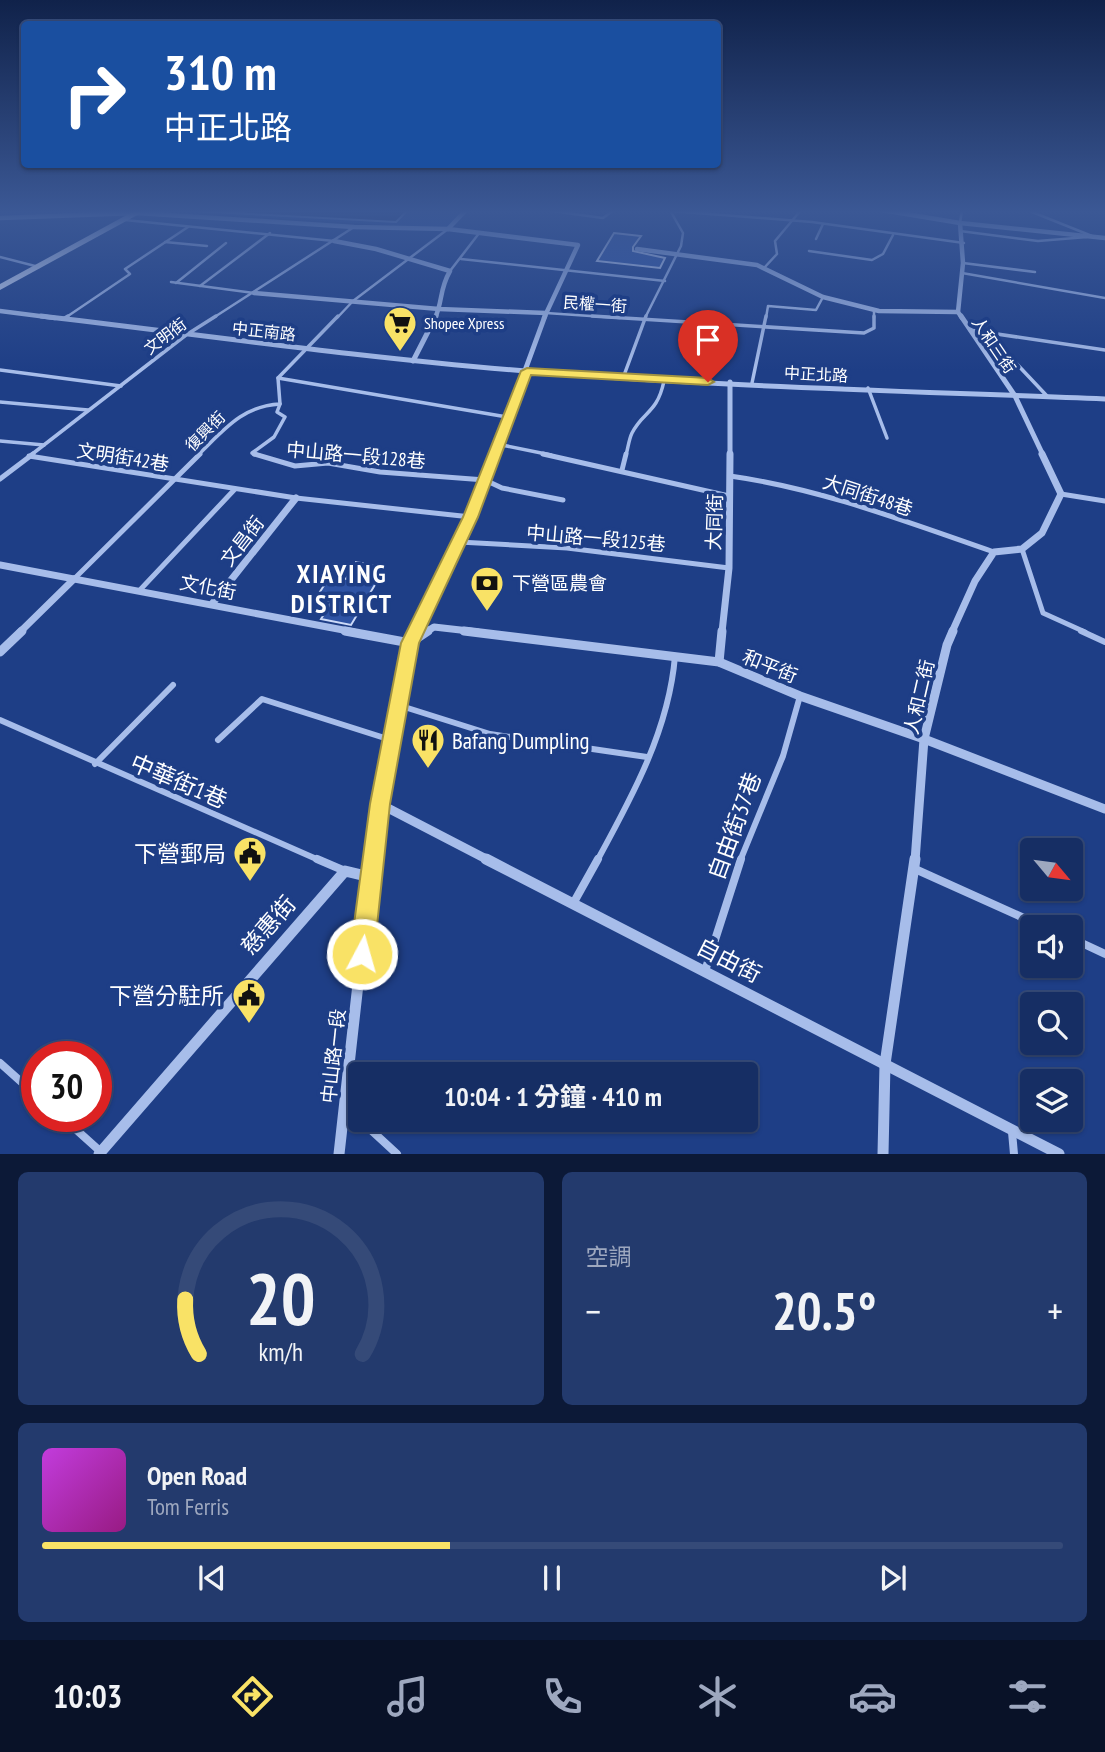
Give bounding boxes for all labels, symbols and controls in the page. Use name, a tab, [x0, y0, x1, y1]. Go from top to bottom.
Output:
text: 310 m	[164, 40, 277, 104]
icon: right	[49, 49, 140, 140]
text: 中正北路	[164, 106, 292, 148]
street label: 民權一街	[562, 292, 628, 316]
supermarket icon: Shopee Xpress	[381, 304, 419, 353]
pin	[678, 310, 738, 382]
place label: Shopee Xpress	[424, 313, 504, 333]
street label: 人和三街	[968, 313, 1020, 377]
street label: 文明街	[140, 314, 190, 358]
street label: 中正南路	[231, 318, 297, 344]
icon: arrive	[689, 321, 727, 359]
street label: 中正北路	[784, 362, 848, 386]
street label: 復興街	[181, 407, 229, 455]
street label: 中山路一段128巷	[285, 437, 427, 473]
street label: 文明街42巷	[75, 438, 171, 476]
street label: 大同街48巷	[820, 469, 916, 521]
street label: 大同街	[701, 493, 727, 551]
street label: 文昌街	[215, 511, 269, 571]
street label: 中山路一段125巷	[525, 520, 667, 556]
district label: XIAYING DISTRICT	[291, 557, 393, 620]
bank icon: 下營區農會	[468, 564, 506, 613]
street label: 文化街	[178, 570, 238, 604]
place label: 下營區農會	[512, 571, 607, 595]
street label: 和平街	[739, 644, 801, 688]
street label: 人和二街	[899, 657, 939, 737]
restaurant icon: Bafang Dumpling	[409, 721, 447, 770]
place label: Bafang Dumpling	[452, 726, 589, 755]
street label: 中華街1巷	[126, 748, 232, 814]
street label: 自由街37巷	[701, 768, 767, 884]
public building icon: 下營郵局	[231, 834, 269, 883]
north arrow	[1020, 838, 1083, 901]
map controls	[1020, 838, 1083, 1132]
place label: 下營郵局	[134, 839, 226, 868]
street label: 慈惠街	[234, 889, 302, 961]
button: sound	[1020, 915, 1083, 978]
position arrow	[325, 917, 399, 991]
street label: 自由街	[692, 931, 766, 989]
public building icon: 下營分駐所	[230, 976, 268, 1025]
place label: 下營分駐所	[109, 981, 224, 1010]
button: search	[1020, 992, 1083, 1055]
street label: 中山路一段	[316, 1007, 350, 1105]
speed limit sign: 30	[21, 1041, 112, 1132]
button: layers	[1020, 1069, 1083, 1132]
text: 10:04 · 1 分鐘 · 410 m	[444, 1080, 662, 1113]
text: 空調	[586, 1242, 632, 1271]
text: 20	[246, 1251, 316, 1345]
text: 20.5°	[772, 1277, 877, 1344]
text: −	[586, 1286, 601, 1335]
text: +	[1047, 1286, 1063, 1335]
text: km/h	[259, 1336, 303, 1368]
text: Open Road	[147, 1459, 247, 1492]
text: Tom Ferris	[147, 1492, 229, 1521]
icon: previous	[193, 1559, 231, 1597]
icon: pause	[533, 1559, 571, 1597]
icon: next	[874, 1559, 912, 1597]
icon: directions	[228, 1672, 277, 1721]
icon: music	[383, 1672, 432, 1721]
icon: phone	[538, 1672, 587, 1721]
icon: climate	[693, 1672, 742, 1721]
icon: car	[848, 1672, 897, 1721]
icon: filters	[1003, 1672, 1052, 1721]
text: 10:03	[53, 1675, 122, 1717]

